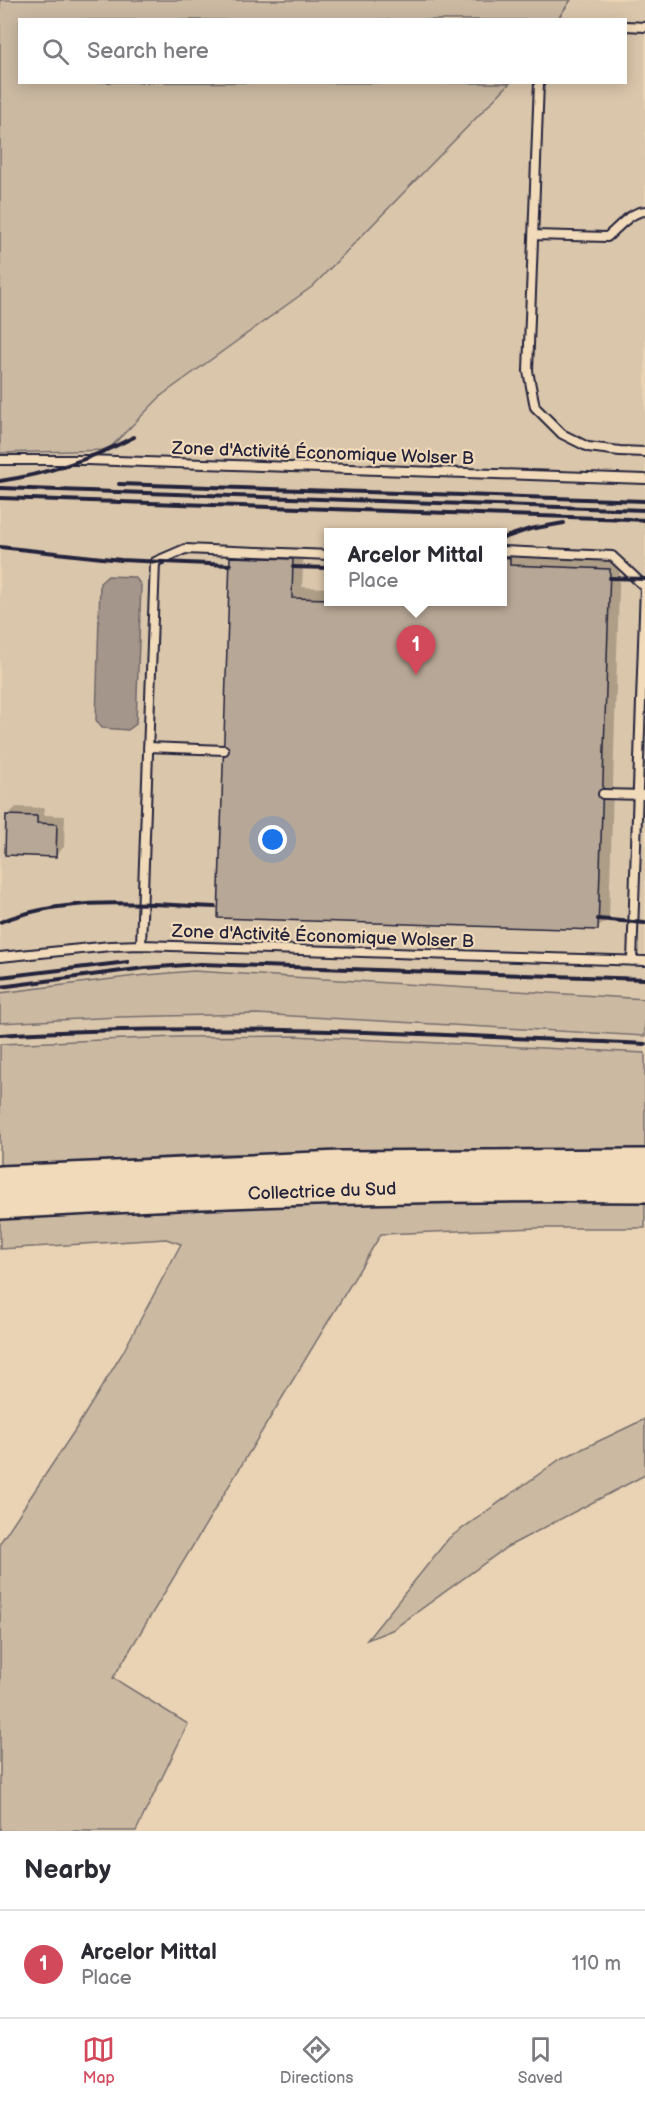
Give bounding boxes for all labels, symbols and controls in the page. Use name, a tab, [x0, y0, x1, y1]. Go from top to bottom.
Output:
search box	[18, 18, 627, 84]
icon: search	[39, 35, 72, 68]
text: Search here	[87, 38, 209, 65]
street label: Zone d'Activité Économique Wolser B	[171, 436, 474, 469]
popup	[324, 528, 507, 606]
text: Arcelor Mittal	[348, 542, 483, 569]
text: Place	[348, 569, 398, 593]
pin: 1	[396, 626, 436, 675]
your location	[258, 825, 287, 854]
street label: Zone d'Activité Économique Wolser B	[171, 919, 474, 952]
street label: Collectrice du Sud	[247, 1178, 397, 1205]
text: Nearby	[24, 1855, 111, 1886]
text: Arcelor Mittal	[81, 1939, 217, 1966]
text: 1	[39, 1952, 48, 1976]
text: 110 m	[572, 1952, 621, 1976]
text: Place	[81, 1966, 132, 1990]
tab: Map	[82, 2033, 115, 2088]
tab: Directions	[280, 2033, 353, 2088]
tab: Saved	[518, 2033, 563, 2088]

